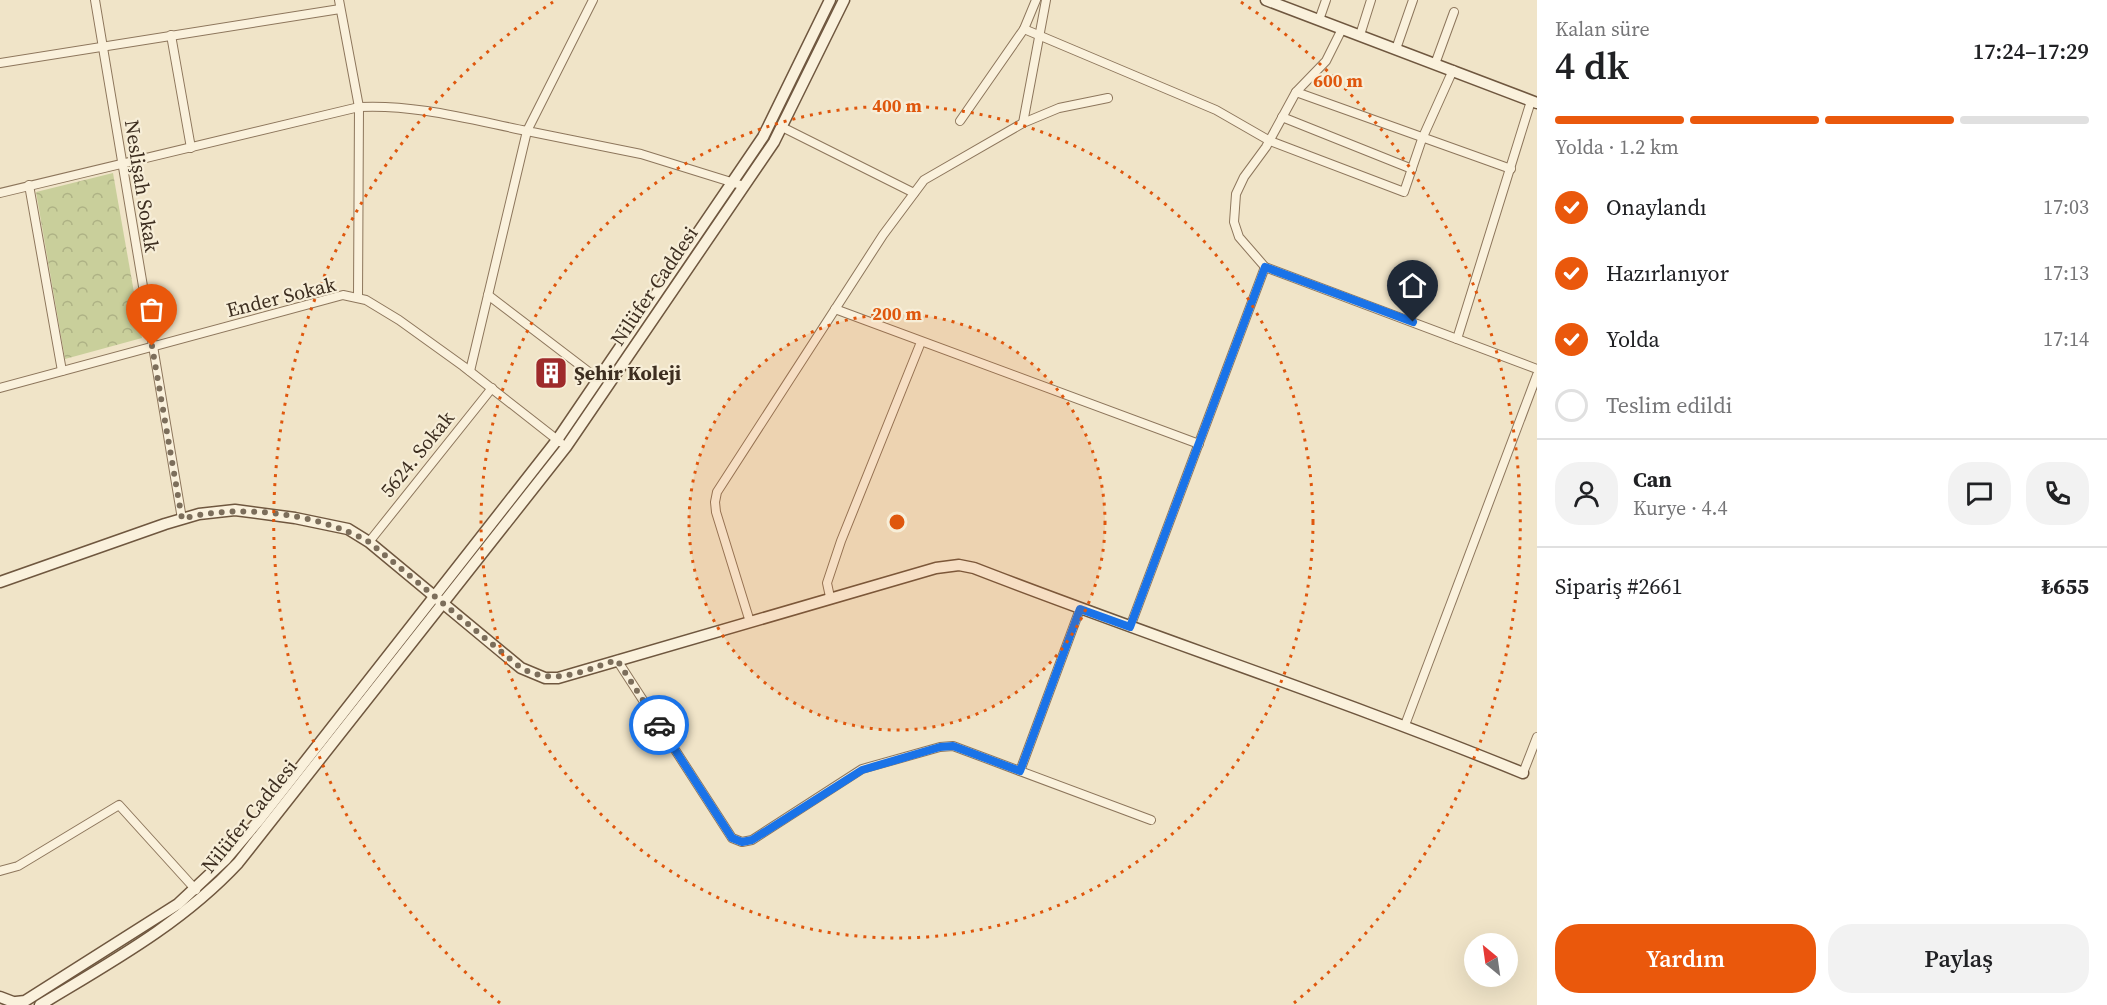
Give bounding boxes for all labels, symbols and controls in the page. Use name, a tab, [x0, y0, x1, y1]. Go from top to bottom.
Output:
text: Kalan süre	[1555, 15, 1650, 43]
text: 17:24–17:29	[1973, 36, 2089, 66]
text: 4 dk	[1555, 39, 1629, 92]
text: 600 m	[1313, 68, 1363, 93]
text: 400 m	[872, 93, 922, 118]
street label: Neslişah Sokak	[118, 118, 166, 254]
text: Yolda · 1.2 km	[1555, 133, 1679, 161]
icon: check	[1555, 191, 1588, 224]
text: Onaylandı	[1606, 192, 1706, 222]
text: 17:03	[2043, 193, 2089, 221]
street label: Nilüfer Caddesi	[604, 221, 704, 351]
icon: check	[1555, 257, 1588, 290]
text: Hazırlanıyor	[1606, 258, 1729, 288]
text: 17:13	[2043, 259, 2089, 287]
pin	[1387, 260, 1438, 322]
icon: home	[1396, 269, 1429, 302]
street label: Ender Sokak	[223, 270, 339, 324]
pin	[126, 284, 177, 346]
icon: bag	[135, 293, 168, 326]
text: 200 m	[872, 301, 922, 326]
icon: check	[1555, 323, 1588, 356]
text: Yolda	[1606, 324, 1660, 354]
text: 17:14	[2043, 325, 2089, 353]
building icon: Şehir Koleji	[533, 355, 569, 391]
place label: Şehir Koleji	[574, 359, 681, 387]
text: Teslim edildi	[1606, 390, 1732, 420]
street label: 5624. Sokak	[373, 405, 461, 503]
button: person	[1555, 462, 1618, 525]
button: chat	[1948, 462, 2011, 525]
button: phone	[2026, 462, 2089, 525]
text: Can	[1633, 464, 1672, 494]
text: Kurye · 4.4	[1633, 494, 1728, 522]
centre of rings	[887, 512, 907, 532]
text: Sipariş #2661	[1555, 571, 1683, 601]
text: ₺655	[2041, 571, 2089, 601]
courier	[629, 695, 689, 755]
icon: car	[643, 709, 676, 742]
street label: Nilüfer Caddesi	[195, 753, 303, 879]
button: Yardım	[1555, 924, 1816, 993]
button: Paylaş	[1828, 924, 2089, 993]
north arrow	[1464, 933, 1518, 987]
map controls	[1464, 933, 1518, 987]

